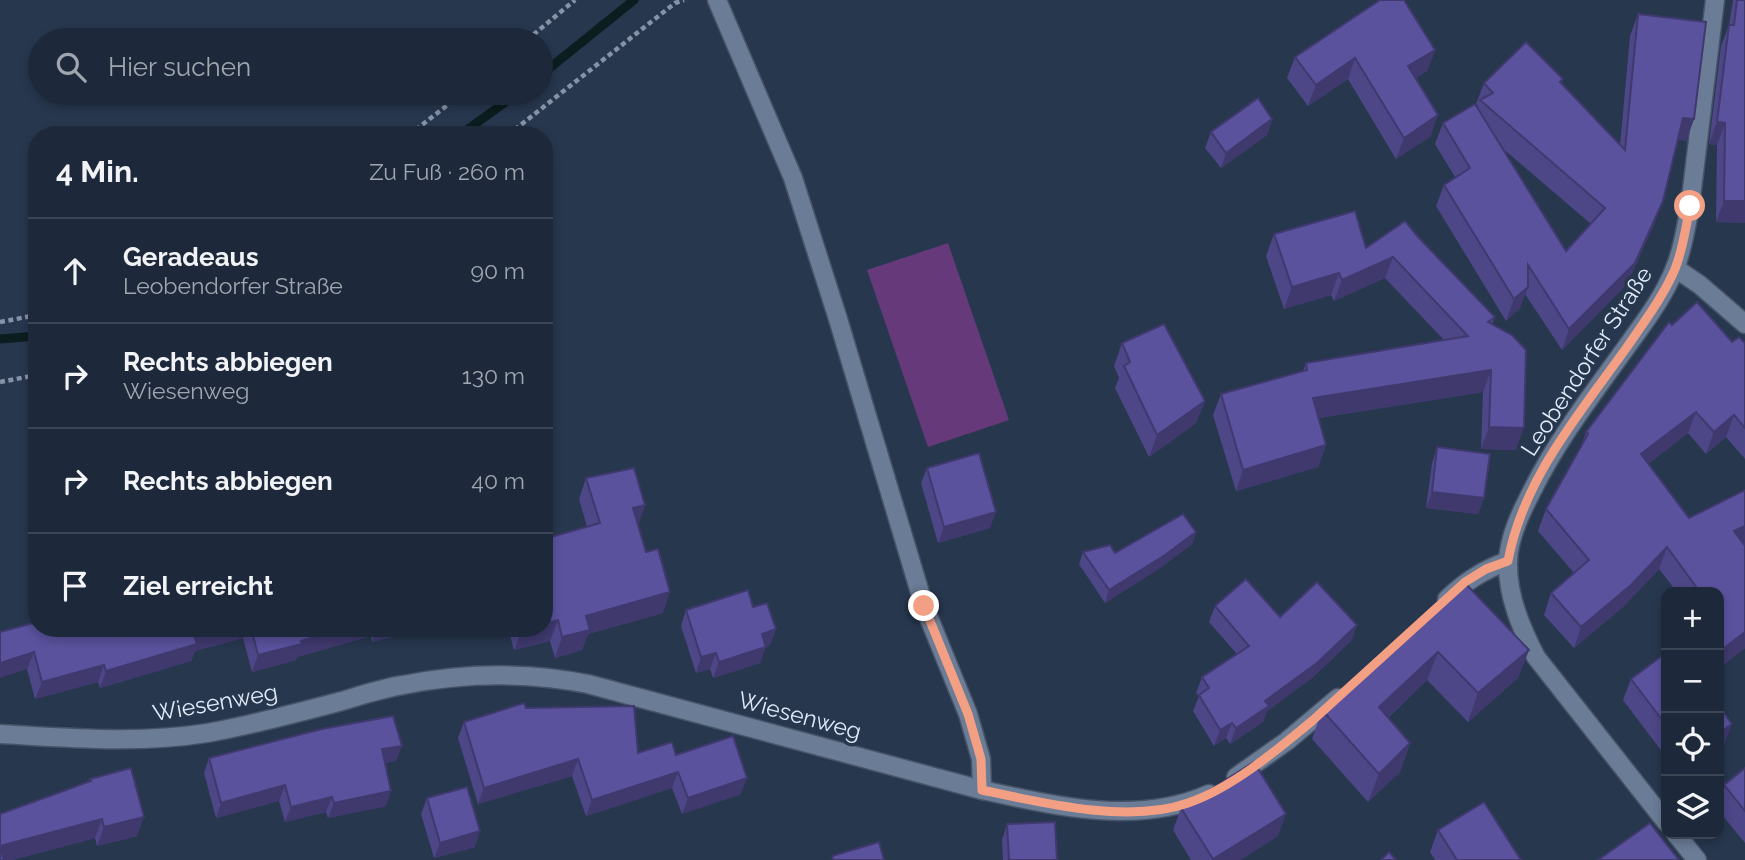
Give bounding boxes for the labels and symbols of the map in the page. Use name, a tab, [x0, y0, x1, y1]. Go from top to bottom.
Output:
route start	[1674, 190, 1705, 221]
street label: Leobendorfer Straße	[1515, 261, 1657, 461]
route end	[908, 590, 939, 621]
street label: Wiesenweg	[150, 678, 280, 726]
street label: Wiesenweg	[735, 686, 865, 744]

